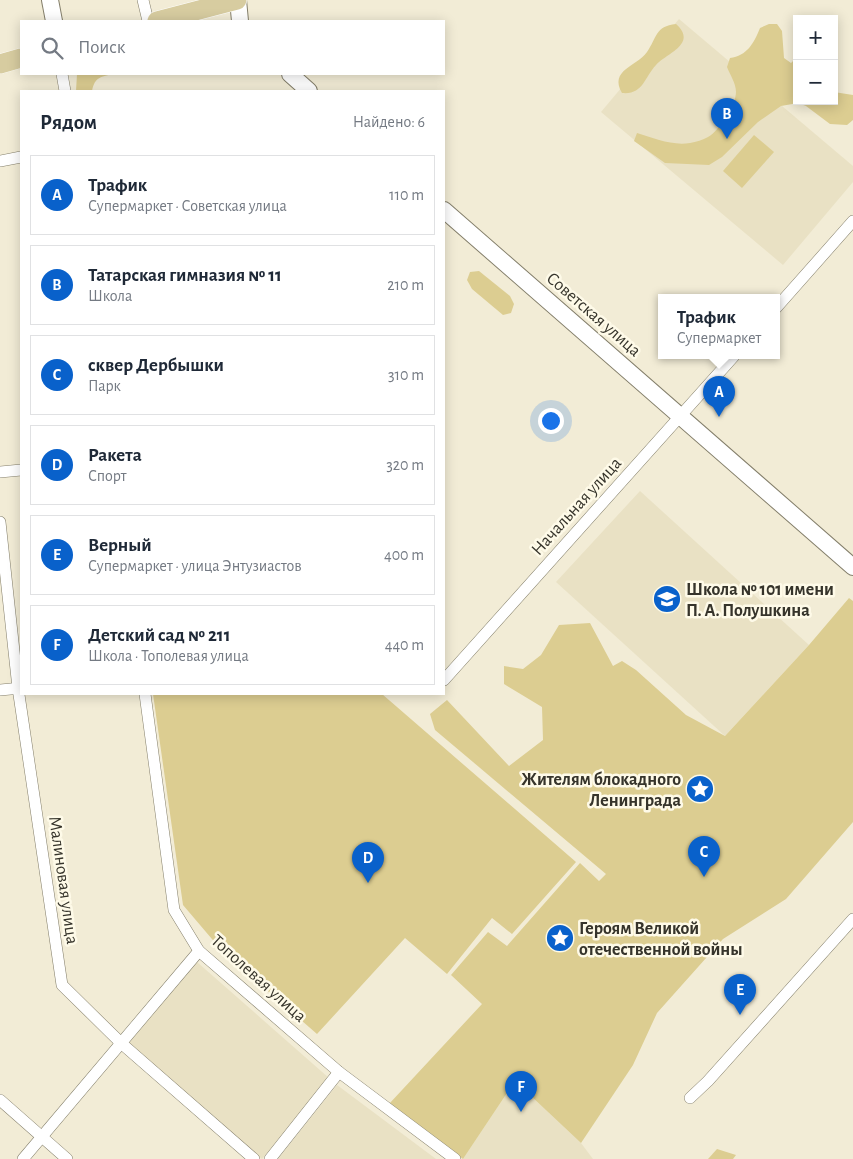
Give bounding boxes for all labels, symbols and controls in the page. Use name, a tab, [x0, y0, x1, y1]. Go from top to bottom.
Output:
map controls	[793, 15, 838, 105]
button: +	[793, 15, 838, 60]
search box	[20, 20, 445, 75]
icon: search	[38, 34, 66, 62]
text: Поиск	[78, 38, 125, 57]
button: −	[793, 60, 838, 105]
pin: B	[711, 98, 743, 139]
text: Рядом	[40, 112, 97, 133]
text: Найдено: 6	[353, 114, 425, 130]
text: Трафик	[88, 176, 147, 195]
text: A	[52, 187, 62, 203]
text: 110 m	[389, 187, 424, 203]
text: Супермаркет · Советская улица	[88, 198, 287, 214]
text: Татарская гимназия № 11	[88, 266, 282, 285]
street label: Советская улица	[543, 269, 644, 360]
text: B	[52, 277, 62, 293]
text: 210 m	[387, 277, 424, 293]
text: Школа	[88, 288, 132, 304]
popup	[658, 294, 780, 359]
text: Трафик	[677, 308, 736, 327]
text: Супермаркет	[677, 330, 761, 346]
text: сквер Дербышки	[88, 356, 224, 375]
text: C	[53, 367, 61, 383]
text: 310 m	[388, 367, 424, 383]
pin: A	[703, 376, 735, 417]
text: Парк	[88, 378, 121, 394]
your location	[538, 408, 564, 434]
text: Ракета	[88, 446, 142, 465]
street label: Начальная улица	[528, 454, 625, 559]
text: D	[52, 457, 62, 473]
text: 320 m	[386, 457, 424, 473]
text: Спорт	[88, 468, 127, 484]
text: Верный	[88, 536, 152, 555]
text: E	[53, 547, 61, 563]
text: 400 m	[384, 547, 424, 563]
text: Супермаркет · улица Энтузиастов	[88, 558, 302, 574]
place label: Школа № 101 имени П. А. Полушкина	[686, 581, 834, 620]
school or university icon: Школа № 101 имени П. А. Полушкина	[652, 584, 682, 614]
text: Детский сад № 211	[88, 626, 231, 645]
text: F	[53, 637, 61, 653]
text: 440 m	[385, 637, 424, 653]
text: Школа · Тополевая улица	[88, 648, 249, 664]
place label: Жителям блокадного Ленинграда	[521, 771, 681, 810]
place icon: Жителям блокадного Ленинграда	[685, 774, 715, 804]
street label: Малиновая улица	[45, 815, 81, 945]
pin: C	[688, 836, 720, 877]
pin: D	[352, 842, 384, 883]
place label: Героям Великой отечественной войны	[579, 920, 743, 959]
place icon: Героям Великой отечественной войны	[545, 923, 575, 953]
street label: Тополевая улица	[207, 932, 309, 1026]
pin: E	[724, 974, 756, 1015]
pin: F	[505, 1071, 537, 1112]

